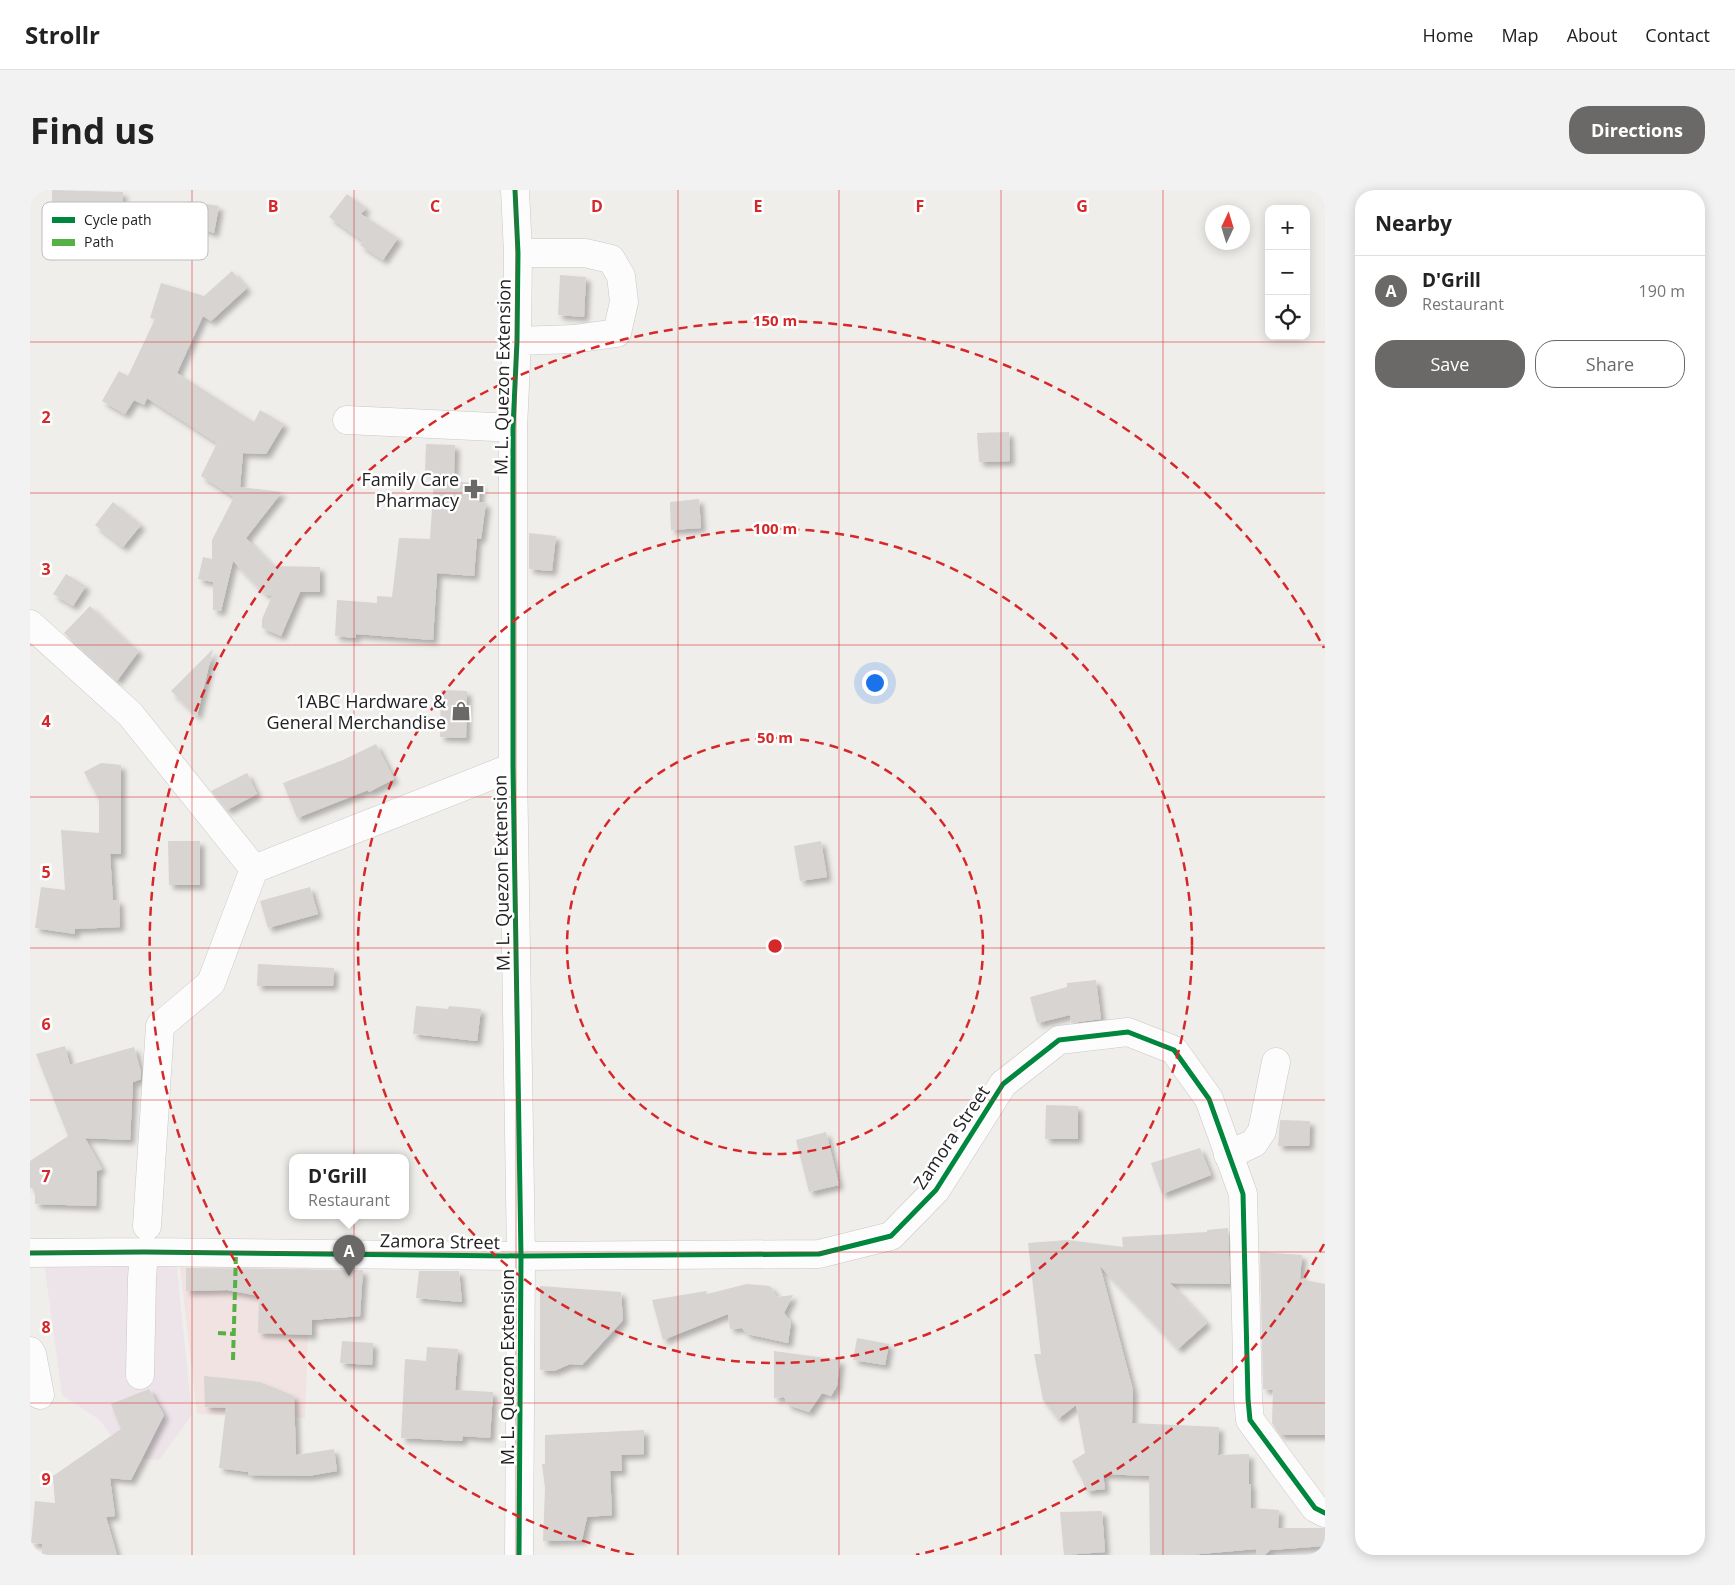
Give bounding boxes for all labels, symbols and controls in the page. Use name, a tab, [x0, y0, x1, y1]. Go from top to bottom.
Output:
text: Strollr	[25, 18, 100, 51]
text: Home	[1423, 23, 1473, 47]
text: Map	[1501, 23, 1539, 47]
text: About	[1567, 23, 1617, 47]
text: Contact	[1645, 23, 1710, 47]
button: Directions	[1569, 106, 1705, 154]
text: Find us	[30, 107, 155, 154]
text: B	[268, 195, 278, 217]
text: C	[430, 195, 440, 217]
text: D	[591, 195, 603, 217]
text: E	[754, 195, 763, 217]
text: F	[916, 195, 924, 217]
text: G	[1076, 195, 1088, 217]
legend	[42, 202, 208, 260]
north arrow	[1205, 205, 1250, 250]
map controls	[1265, 205, 1310, 340]
button: +	[1265, 205, 1310, 250]
text: Nearby	[1375, 209, 1452, 237]
text: Cycle path	[84, 210, 152, 229]
text: Path	[84, 232, 114, 251]
button: −	[1265, 250, 1310, 295]
text: D'Grill	[1422, 267, 1481, 293]
street label: M. L. Quezon Extension	[488, 279, 516, 475]
text: A	[1385, 280, 1397, 302]
text: 190 m	[1639, 280, 1685, 302]
text: Restaurant	[1422, 293, 1504, 315]
button: locate	[1265, 295, 1310, 340]
text: 150 m	[753, 310, 797, 330]
button: Save	[1375, 340, 1525, 388]
button: Share	[1535, 340, 1685, 388]
text: 2	[41, 406, 51, 428]
place label: Family Care Pharmacy	[361, 467, 460, 512]
pharmacy icon: Family Care Pharmacy	[463, 478, 485, 500]
text: 100 m	[753, 518, 797, 538]
text: 3	[41, 558, 51, 580]
your location	[862, 670, 888, 696]
place label: 1ABC Hardware & General Merchandise	[266, 689, 447, 734]
shop icon: 1ABC Hardware & General Merchandise	[450, 700, 472, 722]
text: 4	[41, 710, 51, 732]
text: 50 m	[757, 727, 793, 747]
street label: M. L. Quezon Extension	[487, 775, 515, 971]
text: 5	[41, 861, 51, 883]
centre of rings	[766, 937, 784, 955]
text: 6	[41, 1013, 51, 1035]
street label: Zamora Street	[907, 1081, 995, 1193]
popup	[289, 1154, 409, 1219]
text: D'Grill	[308, 1163, 367, 1189]
text: 7	[41, 1165, 51, 1187]
text: Restaurant	[308, 1189, 390, 1211]
street label: Zamora Street	[380, 1228, 500, 1254]
pin: A	[333, 1235, 365, 1276]
street label: M. L. Quezon Extension	[495, 1269, 519, 1465]
text: 8	[41, 1316, 51, 1338]
text: 9	[41, 1468, 51, 1490]

